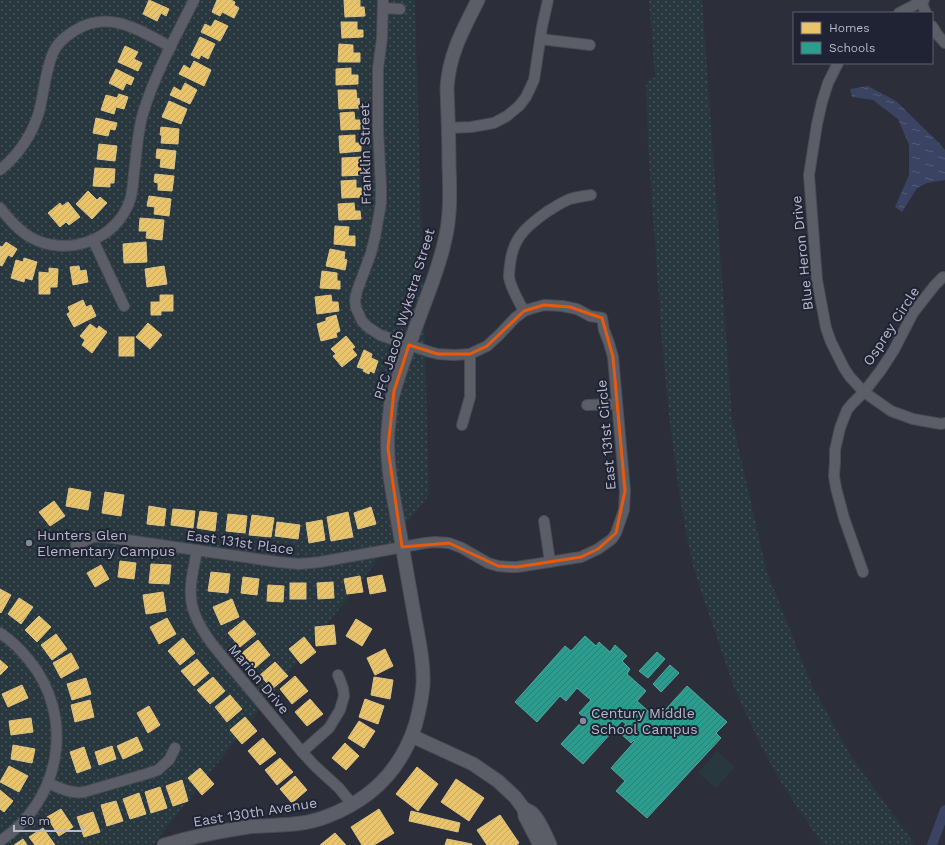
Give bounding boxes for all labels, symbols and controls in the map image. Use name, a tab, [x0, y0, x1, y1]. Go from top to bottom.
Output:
legend	[793, 12, 933, 64]
text: Homes	[829, 21, 870, 35]
text: Schools	[829, 41, 875, 55]
street label: Franklin Street	[356, 103, 374, 205]
street label: Blue Heron Drive	[788, 195, 816, 311]
street label: PFC Jacob Wykstra Street	[370, 227, 438, 401]
street label: Osprey Circle	[860, 284, 922, 368]
street label: East 131st Circle	[593, 379, 619, 491]
place label: Hunters Glen Elementary Campus	[37, 527, 175, 559]
street label: East 131st Place	[185, 527, 295, 557]
marker: Hunters Glen Elementary Campus	[24, 538, 34, 548]
street label: Marion Drive	[225, 641, 293, 717]
place label: Century Middle School Campus	[591, 705, 698, 737]
marker: Century Middle School Campus	[578, 716, 588, 726]
street label: East 130th Avenue	[192, 794, 318, 830]
scale bar	[14, 807, 82, 833]
text: 50 m	[20, 814, 50, 828]

